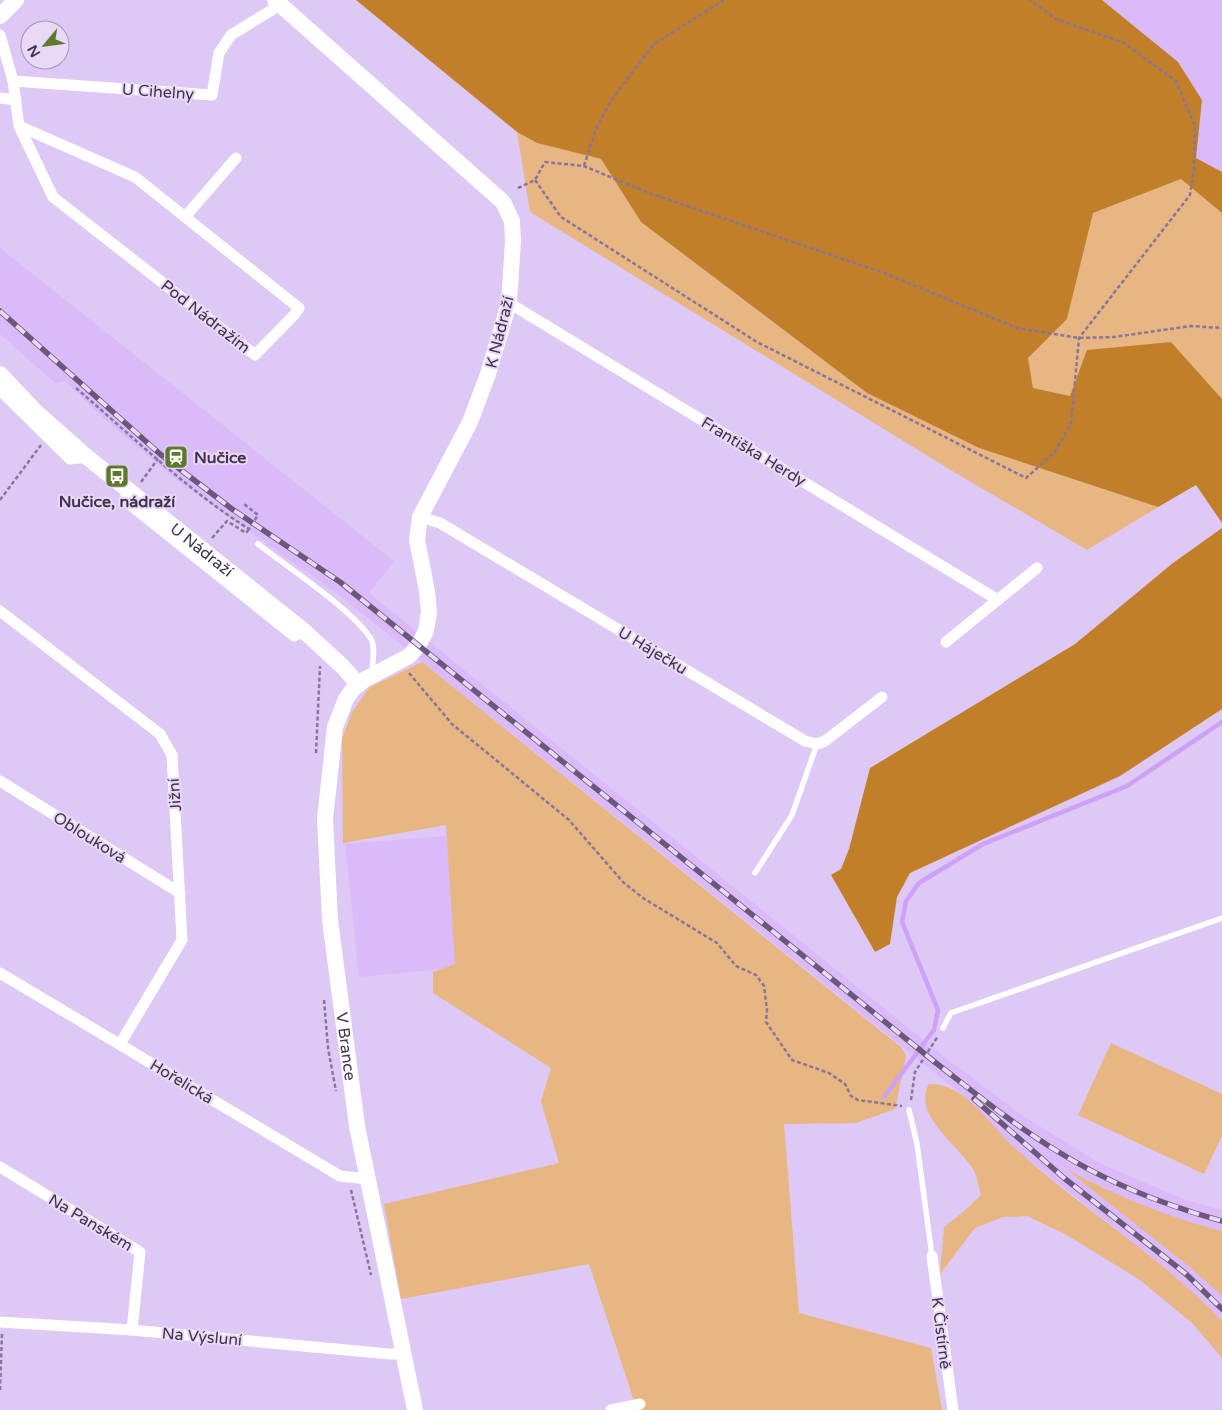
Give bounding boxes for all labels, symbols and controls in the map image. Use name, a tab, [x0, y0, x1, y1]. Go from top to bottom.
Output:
north arrow	[20, 20, 70, 70]
text: N	[24, 42, 44, 60]
street label: U Cihelny	[121, 79, 195, 105]
street label: Pod Nádražím	[157, 276, 254, 358]
street label: K Nádraží	[481, 294, 519, 371]
street label: Františka Herdy	[697, 413, 810, 491]
station icon: Nučice	[163, 444, 189, 470]
place label: Nučice	[194, 448, 246, 468]
bus stop icon: Nučice, nádraží	[104, 463, 130, 489]
place label: Nučice, nádraží	[59, 492, 175, 512]
street label: U Nádraží	[166, 519, 237, 582]
street label: U Háječku	[614, 622, 691, 679]
street label: Jižní	[164, 778, 186, 812]
street label: Oblouková	[49, 808, 130, 868]
street label: V Brance	[331, 1011, 360, 1082]
street label: Hořelická	[146, 1055, 217, 1109]
street label: Na Panském	[45, 1190, 136, 1256]
street label: K Čistírně	[927, 1296, 955, 1370]
street label: Na Výsluní	[161, 1324, 243, 1350]

